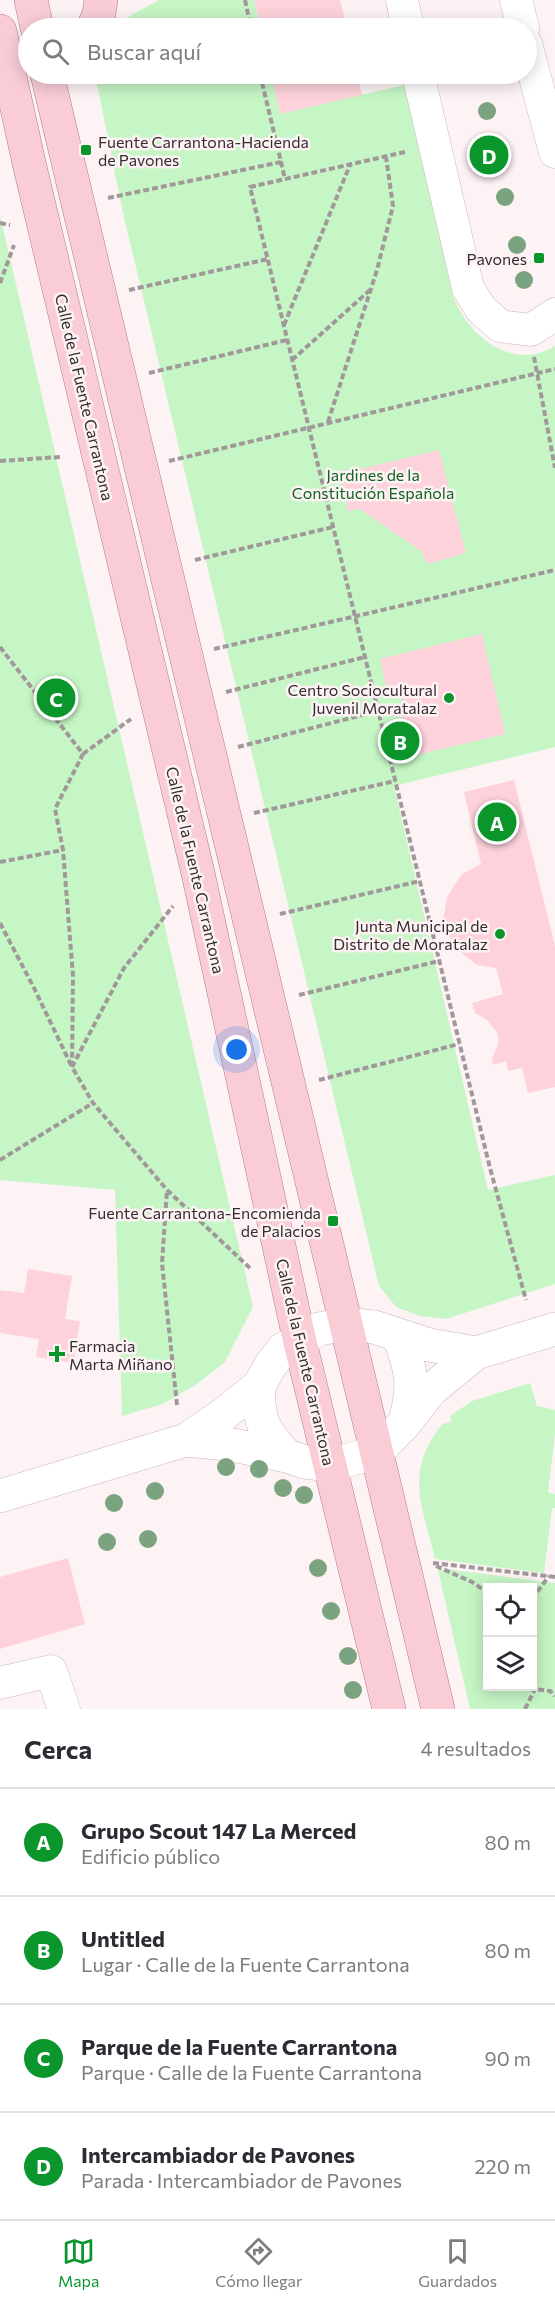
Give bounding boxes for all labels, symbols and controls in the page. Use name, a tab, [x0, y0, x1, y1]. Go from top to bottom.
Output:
search box	[18, 18, 537, 84]
icon: search	[39, 35, 72, 68]
text: Buscar aquí	[87, 38, 201, 65]
place label: Fuente Carrantona-Hacienda de Pavones	[98, 132, 309, 169]
pin: D	[470, 132, 508, 178]
marker: Fuente Carrantona-Hacienda de Pavones	[79, 143, 93, 157]
place label: Pavones	[466, 249, 527, 268]
marker: Pavones	[532, 251, 546, 265]
street label: Calle de la Fuente Carrantona	[52, 292, 118, 502]
park label: Jardines de la Constitución Española	[292, 465, 454, 502]
pin: C	[36, 676, 76, 720]
place label: Centro Sociocultural Juvenil Moratalaz	[288, 680, 437, 717]
marker: Centro Sociocultural Juvenil Moratalaz	[442, 691, 456, 705]
pin: B	[380, 718, 420, 764]
street label: Calle de la Fuente Carrantona	[163, 765, 229, 975]
pin: A	[478, 800, 516, 844]
place label: Junta Municipal de Distrito de Moratalaz	[333, 916, 488, 953]
marker: Junta Municipal de Distrito de Moratalaz	[493, 927, 507, 941]
your location	[222, 1035, 251, 1064]
place label: Fuente Carrantona-Encomienda de Palacios	[88, 1203, 321, 1240]
marker: Fuente Carrantona-Encomienda de Palacios	[326, 1214, 340, 1228]
street label: Calle de la Fuente Carrantona	[273, 1257, 339, 1467]
place label: Farmacia Marta Miñano	[69, 1336, 173, 1373]
marker: Farmacia Marta Miñano	[50, 1347, 64, 1361]
map controls	[483, 1583, 537, 1691]
button: locate	[483, 1583, 537, 1637]
button: layers	[483, 1637, 537, 1691]
text: Cerca	[24, 1733, 92, 1764]
text: 4 resultados	[421, 1736, 531, 1760]
text: Grupo Scout 147 La Merced	[81, 1817, 357, 1844]
text: A	[36, 1830, 51, 1854]
text: 80 m	[485, 1830, 531, 1854]
text: Edificio público	[81, 1844, 220, 1868]
text: Untitled	[81, 1925, 165, 1952]
text: B	[37, 1938, 50, 1962]
text: 80 m	[485, 1938, 531, 1962]
text: Lugar · Calle de la Fuente Carrantona	[81, 1952, 410, 1976]
text: Parque de la Fuente Carrantona	[81, 2033, 397, 2060]
text: C	[37, 2046, 50, 2070]
text: 90 m	[485, 2046, 531, 2070]
text: Parque · Calle de la Fuente Carrantona	[81, 2060, 422, 2084]
text: Intercambiador de Pavones	[81, 2141, 355, 2168]
text: D	[36, 2154, 51, 2178]
text: 220 m	[475, 2154, 531, 2178]
text: Parada · Intercambiador de Pavones	[81, 2168, 402, 2192]
tab: Mapa	[58, 2235, 99, 2290]
tab: Cómo llegar	[215, 2235, 302, 2290]
tab: Guardados	[418, 2235, 497, 2290]

